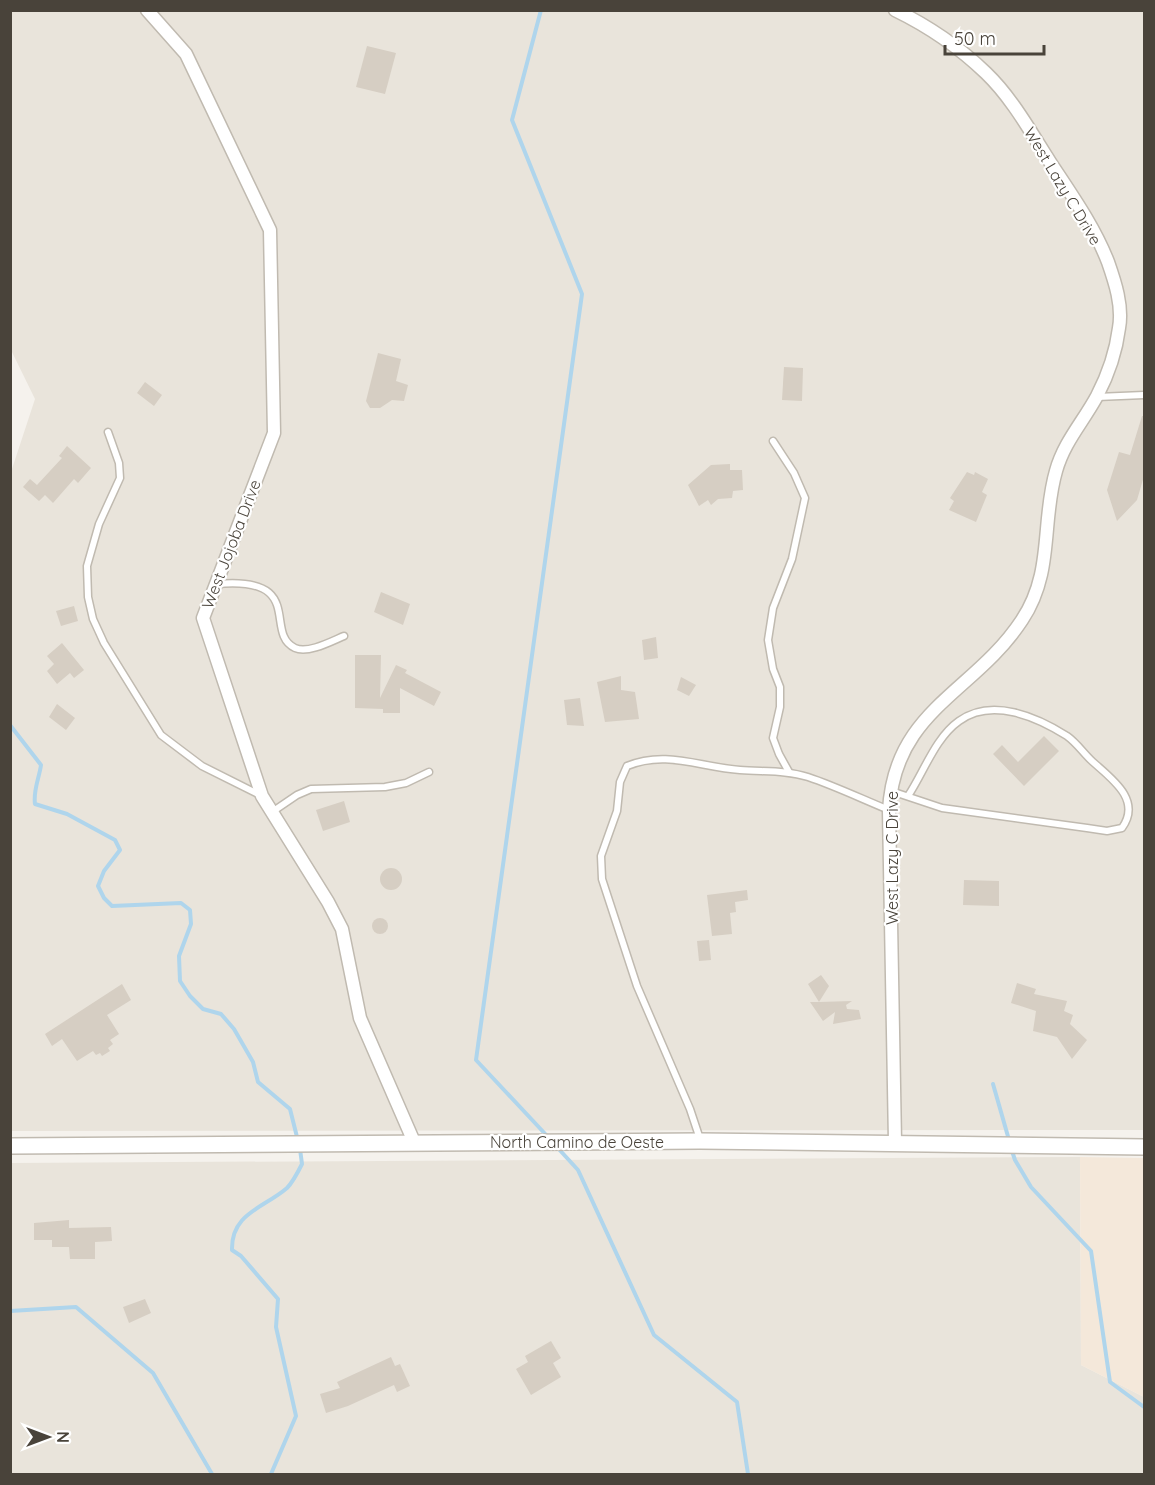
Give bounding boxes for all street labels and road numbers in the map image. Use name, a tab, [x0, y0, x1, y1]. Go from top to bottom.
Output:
street label: West Lazy C Drive	[1020, 123, 1106, 249]
street label: West Jojoba Drive	[197, 477, 265, 611]
street label: West Lazy C Drive	[882, 791, 902, 925]
street label: North Camino de Oeste	[490, 1132, 664, 1152]

